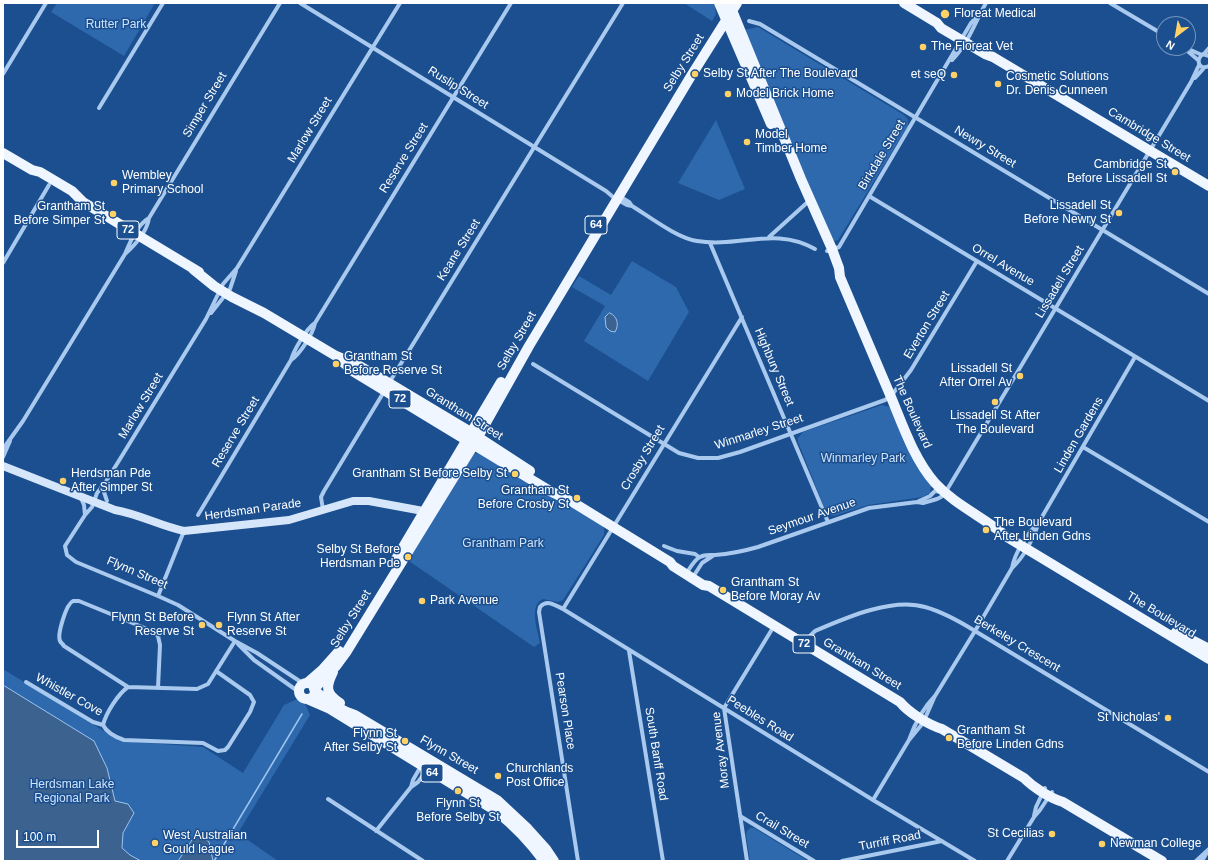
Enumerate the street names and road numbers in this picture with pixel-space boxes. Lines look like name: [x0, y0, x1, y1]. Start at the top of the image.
street label: Selby Street: [661, 31, 707, 95]
street label: Ruslip Street: [425, 64, 491, 112]
street label: Simper Street: [180, 70, 230, 140]
street label: Marlow Street: [285, 95, 335, 165]
street label: Cambridge Street: [1105, 105, 1193, 165]
street label: Birkdale Street: [856, 118, 908, 192]
street label: Reserve Street: [377, 120, 431, 196]
street label: Newry Street: [952, 123, 1018, 171]
street label: Keane Street: [434, 216, 484, 284]
road number: 64: [585, 216, 607, 234]
road number: 72: [117, 221, 139, 239]
street label: Orrel Avenue: [969, 241, 1037, 289]
street label: Lissadell Street: [1033, 243, 1087, 321]
street label: Everton Street: [901, 288, 953, 362]
street label: Selby Street: [494, 309, 540, 373]
street label: Highbury Street: [751, 326, 797, 408]
street label: Marlow Street: [116, 371, 166, 441]
street label: The Boulevard: [890, 373, 934, 451]
street label: Grantham Street: [423, 384, 505, 444]
road number: 72: [389, 390, 411, 408]
street label: Reserve Street: [209, 394, 263, 470]
street label: Linden Gardens: [1051, 394, 1107, 476]
street label: Winmarley Street: [713, 411, 805, 453]
street label: Crosby Street: [618, 423, 668, 493]
street label: Seymour Avenue: [766, 495, 858, 539]
street label: Herdsman Parade: [204, 496, 302, 524]
street label: Flynn Street: [104, 554, 170, 592]
street label: Selby Street: [328, 587, 374, 651]
street label: The Boulevard: [1124, 589, 1198, 641]
street label: Berkeley Crescent: [971, 613, 1063, 675]
road number: 72: [793, 635, 815, 653]
street label: Grantham Street: [820, 635, 904, 693]
street label: Whistler Cove: [33, 671, 105, 719]
street label: Pearson Place: [552, 671, 578, 751]
street label: Peebles Road: [724, 693, 796, 745]
street label: South Banff Road: [641, 706, 671, 802]
street label: Moray Avenue: [709, 711, 733, 789]
street label: Flynn Street: [417, 733, 481, 777]
road number: 64: [421, 764, 443, 782]
street label: Crail Street: [753, 808, 811, 852]
street label: Turriff Road: [858, 828, 922, 854]

